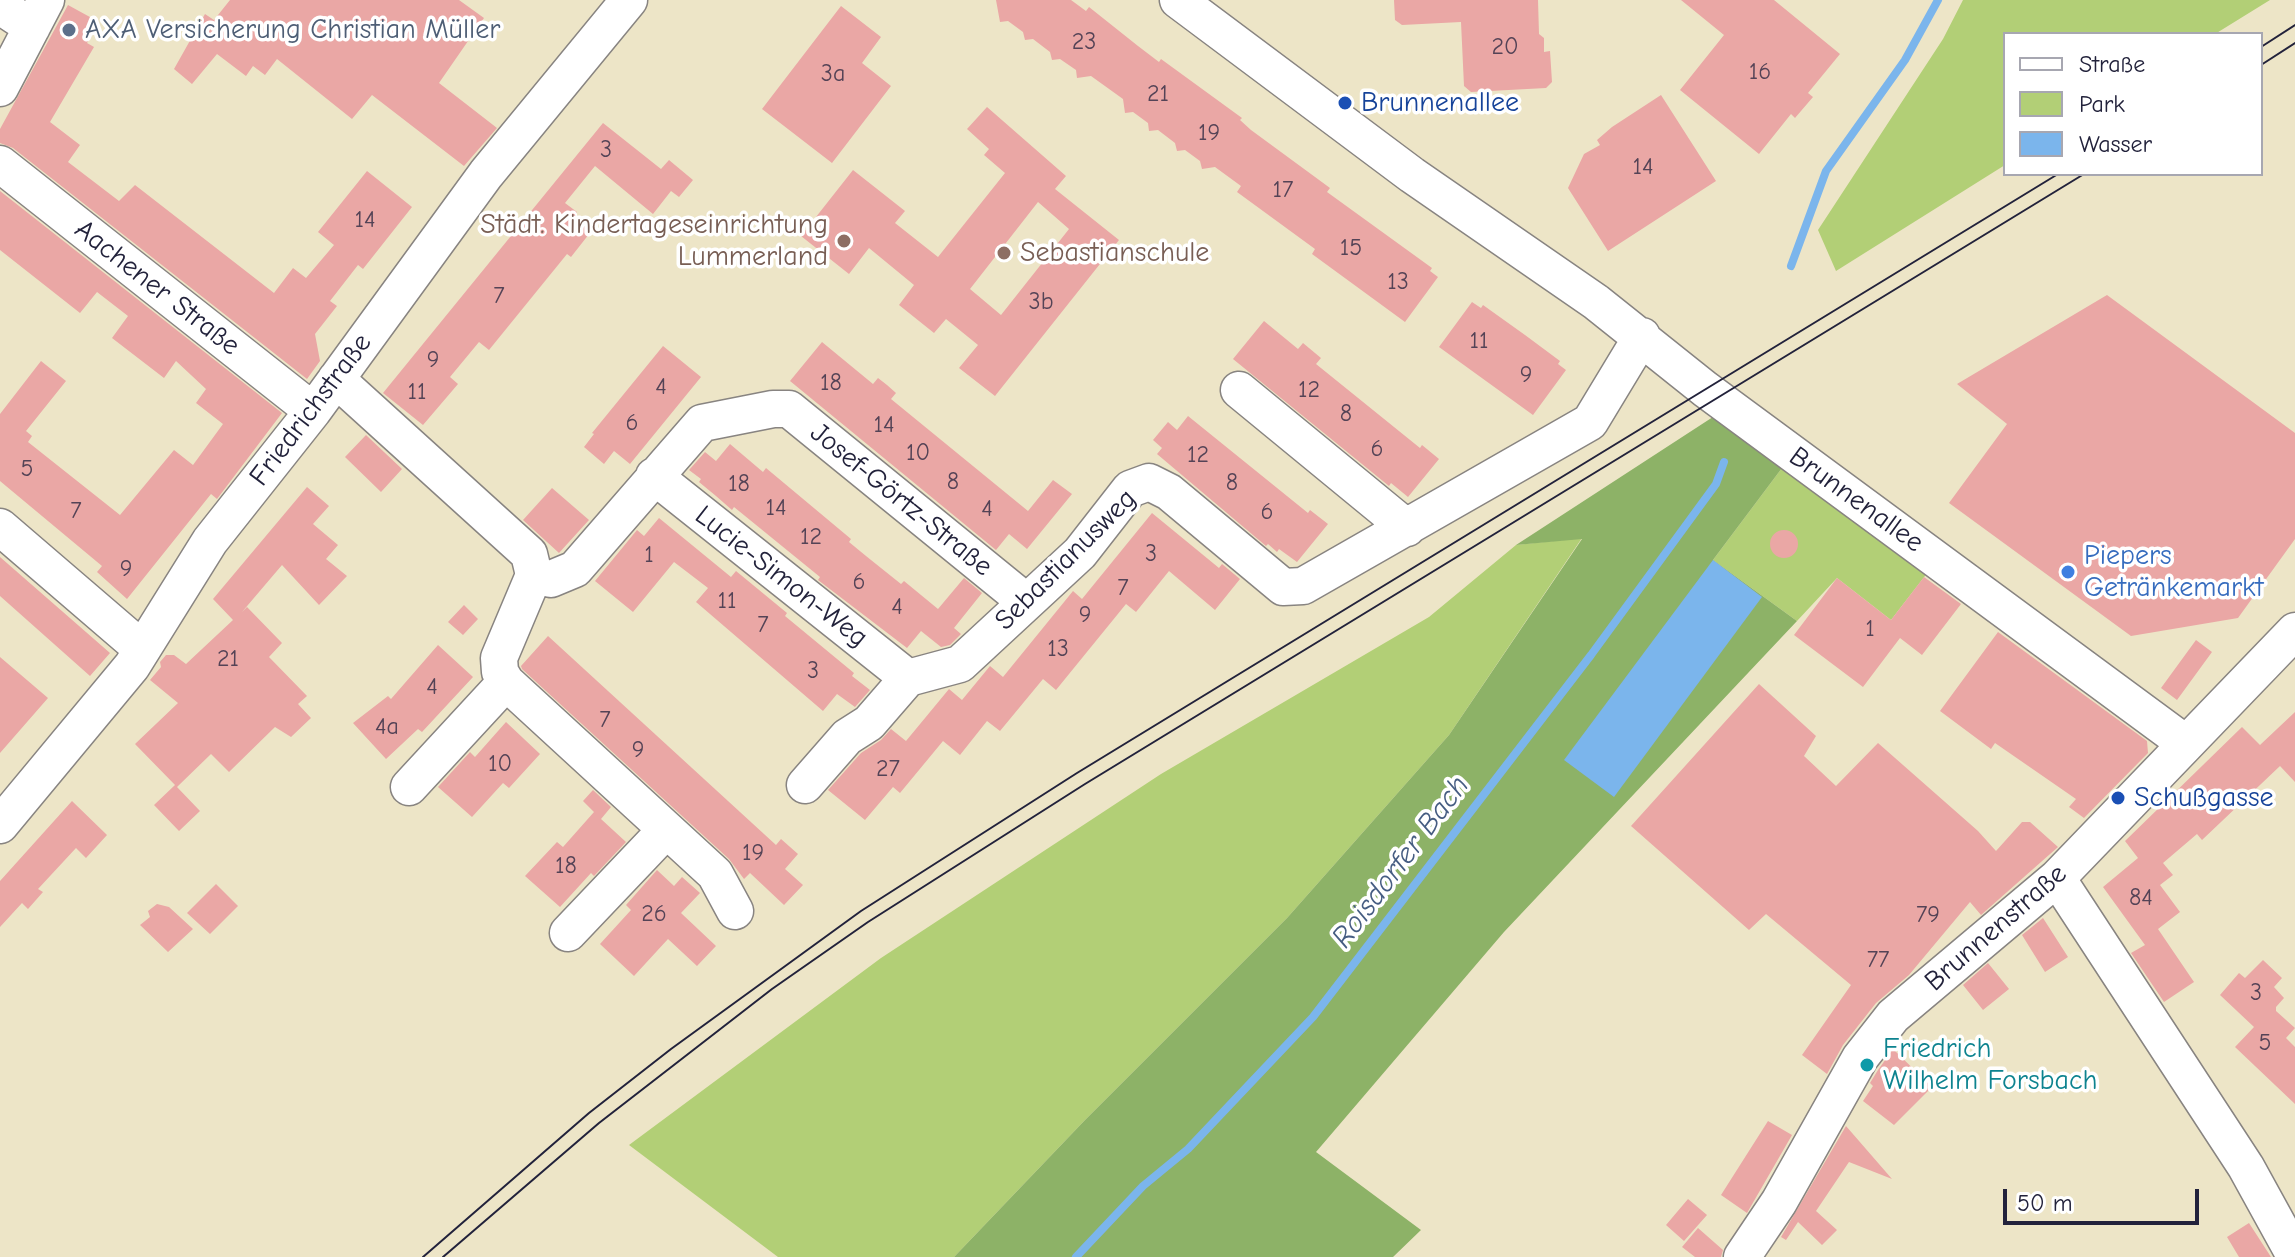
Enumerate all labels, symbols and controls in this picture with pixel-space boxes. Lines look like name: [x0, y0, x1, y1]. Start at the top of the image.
place label: AXA Versicherung Christian Müller: [85, 13, 500, 47]
marker: AXA Versicherung Christian Müller: [60, 21, 78, 39]
house number: 23: [1072, 28, 1096, 56]
legend: [2003, 32, 2263, 176]
house number: 20: [1491, 33, 1519, 61]
text: Straße: [2079, 50, 2145, 78]
house number: 16: [1749, 58, 1771, 86]
house number: 3a: [821, 60, 845, 88]
house number: 21: [1147, 80, 1169, 108]
place label: Brunnenallee: [1361, 86, 1519, 120]
text: Park: [2079, 90, 2125, 118]
marker: Brunnenallee: [1336, 94, 1354, 112]
house number: 19: [1198, 119, 1220, 147]
text: Wasser: [2079, 130, 2152, 158]
house number: 3: [600, 136, 612, 164]
house number: 14: [1632, 153, 1654, 181]
house number: 17: [1273, 176, 1293, 204]
house number: 14: [354, 206, 376, 234]
place label: Städt. Kindertageseinrichtung Lummerland: [480, 208, 828, 274]
street label: Aachener Straße: [68, 213, 246, 363]
marker: Städt. Kindertageseinrichtung Lummerland: [835, 232, 853, 250]
house number: 15: [1340, 234, 1362, 262]
place label: Sebastianschule: [1020, 236, 1209, 270]
marker: Sebastianschule: [995, 244, 1013, 262]
house number: 13: [1387, 268, 1409, 296]
house number: 7: [493, 282, 505, 310]
house number: 3b: [1029, 288, 1053, 316]
street label: Friedrichstraße: [243, 327, 379, 493]
house number: 11: [1469, 327, 1489, 355]
house number: 9: [427, 346, 439, 374]
house number: 9: [1520, 361, 1532, 389]
house number: 18: [820, 369, 842, 397]
house number: 4: [655, 373, 667, 401]
house number: 12: [1298, 376, 1320, 404]
house number: 11: [407, 378, 427, 406]
house number: 8: [1340, 400, 1352, 428]
house number: 6: [625, 409, 639, 437]
house number: 14: [873, 411, 895, 439]
street label: Josef-Görtz-Straße: [803, 416, 999, 584]
house number: 6: [1370, 435, 1384, 463]
house number: 10: [906, 439, 930, 467]
street label: Brunnenallee: [1782, 440, 1930, 560]
house number: 12: [1187, 441, 1209, 469]
house number: 5: [20, 455, 34, 483]
house number: 8: [947, 468, 959, 496]
house number: 8: [1226, 469, 1238, 497]
house number: 18: [728, 470, 750, 498]
street label: Sebastianusweg: [988, 482, 1144, 638]
house number: 14: [765, 494, 787, 522]
house number: 4: [981, 495, 993, 523]
house number: 7: [70, 497, 82, 525]
house number: 6: [1260, 498, 1274, 526]
street label: Lucie-Simon-Weg: [688, 499, 874, 655]
house number: 12: [800, 523, 822, 551]
place label: Piepers Getränkemarkt: [2084, 539, 2264, 605]
house number: 3: [1145, 540, 1157, 568]
house number: 1: [644, 541, 654, 569]
house number: 9: [120, 555, 132, 583]
marker: Piepers Getränkemarkt: [2059, 563, 2077, 581]
house number: 6: [852, 568, 866, 596]
house number: 7: [1117, 574, 1129, 602]
house number: 11: [717, 587, 737, 615]
house number: 4: [891, 593, 903, 621]
house number: 9: [1079, 601, 1091, 629]
house number: 7: [757, 611, 769, 639]
house number: 1: [1865, 615, 1875, 643]
house number: 13: [1047, 635, 1069, 663]
house number: 21: [217, 645, 239, 673]
house number: 3: [807, 657, 819, 685]
house number: 4: [426, 673, 438, 701]
house number: 7: [599, 706, 611, 734]
house number: 4a: [375, 713, 399, 741]
house number: 9: [632, 736, 644, 764]
house number: 10: [488, 750, 512, 778]
house number: 27: [876, 755, 900, 783]
water label: Roisdorfer Bach: [1325, 769, 1477, 955]
place label: Schußgasse: [2134, 781, 2274, 815]
marker: Schußgasse: [2109, 789, 2127, 807]
house number: 19: [742, 839, 764, 867]
house number: 18: [555, 852, 577, 880]
street label: Brunnenstraße: [1918, 857, 2074, 999]
house number: 84: [2129, 884, 2153, 912]
house number: 26: [641, 900, 667, 928]
house number: 79: [1916, 901, 1940, 929]
house number: 77: [1867, 946, 1889, 974]
house number: 3: [2250, 979, 2262, 1007]
house number: 5: [2258, 1029, 2272, 1057]
place label: Friedrich Wilhelm Forsbach: [1883, 1032, 2098, 1098]
marker: Friedrich Wilhelm Forsbach: [1858, 1056, 1876, 1074]
scale bar: [2007, 1173, 2203, 1223]
text: 50 m: [2017, 1189, 2073, 1217]

